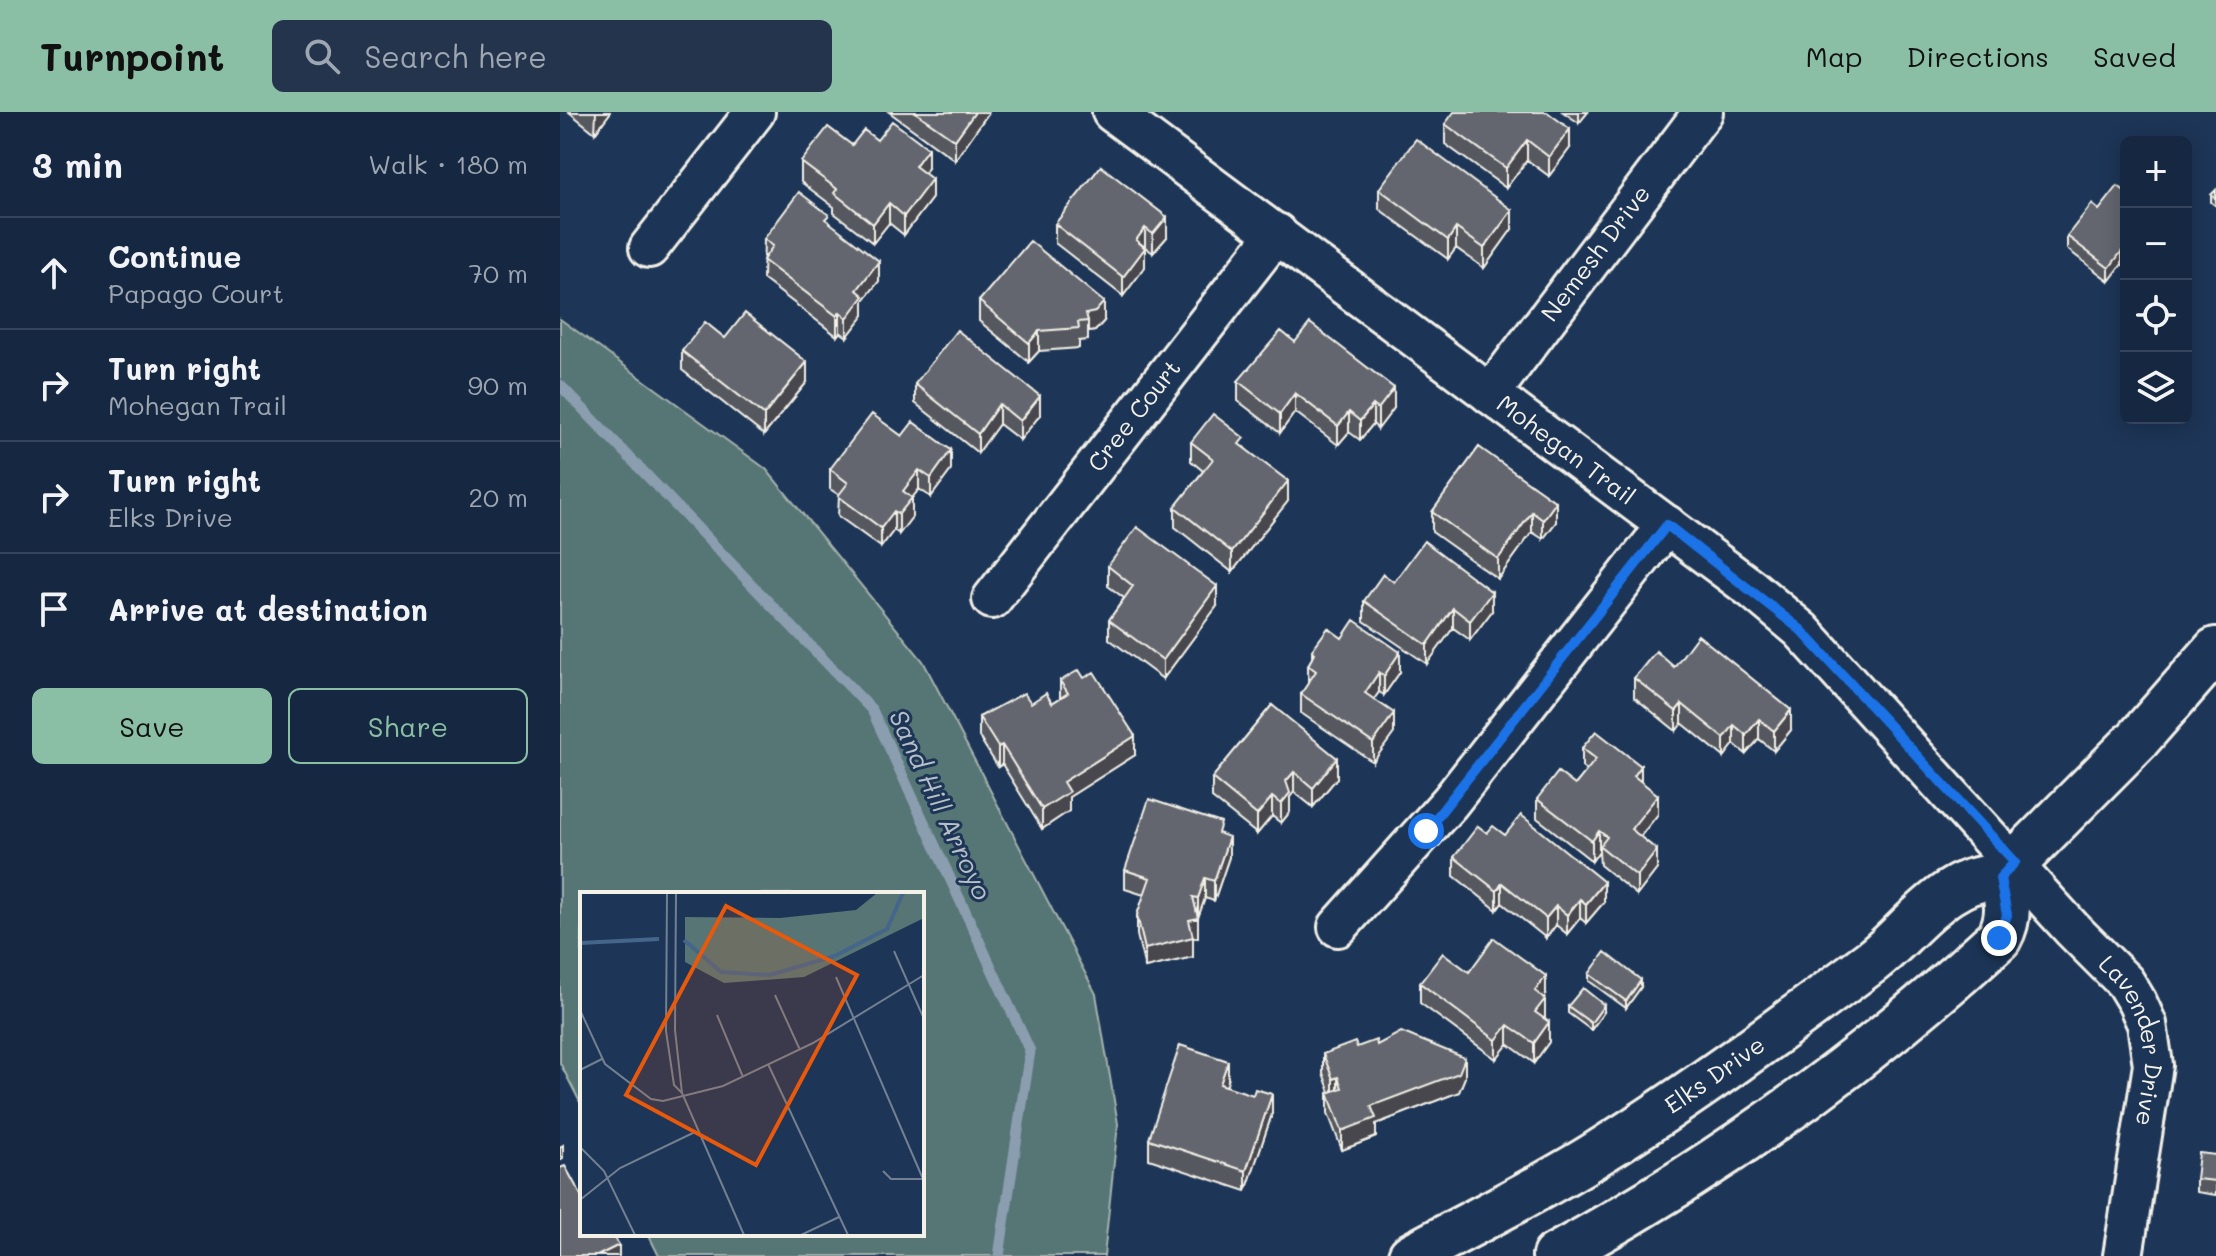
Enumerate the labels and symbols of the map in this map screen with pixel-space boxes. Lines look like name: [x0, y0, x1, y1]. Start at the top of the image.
street label: Nemesh Drive: [1533, 178, 1656, 327]
street label: Cree Court: [1080, 353, 1187, 477]
street label: Mohegan Trail: [1491, 387, 1642, 511]
water label: Sand Hill Arroyo: [882, 704, 1000, 905]
route start: [1408, 813, 1444, 849]
inset map: [580, 892, 924, 1236]
route end: [1981, 920, 2017, 956]
street label: Lavender Drive: [2093, 948, 2170, 1128]
street label: Elks Drive: [1658, 1028, 1770, 1120]

